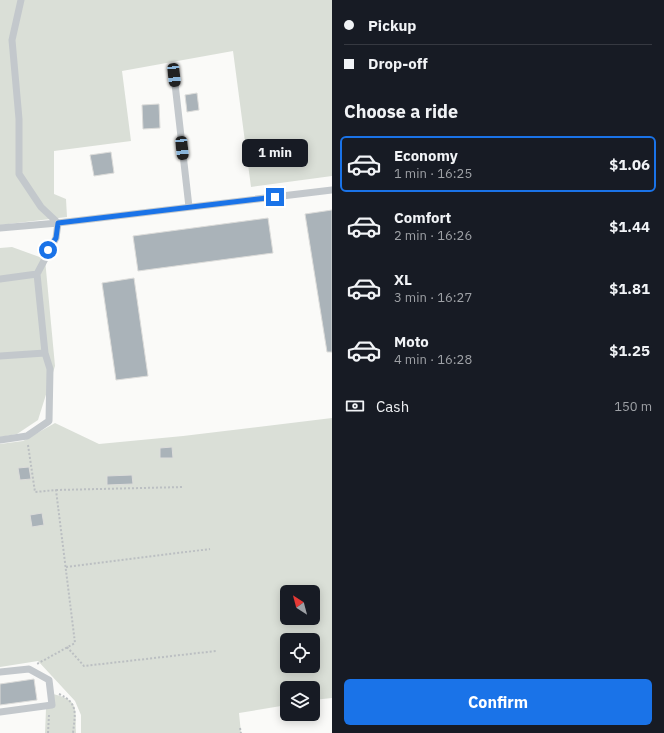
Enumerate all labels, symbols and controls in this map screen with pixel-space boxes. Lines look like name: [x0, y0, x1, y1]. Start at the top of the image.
text: Pickup: [368, 16, 416, 35]
text: Drop-off: [368, 54, 428, 73]
car: [167, 62, 181, 88]
text: Choose a ride: [344, 100, 458, 123]
car: [175, 135, 189, 161]
callout: 1 min: [242, 139, 308, 167]
text: 1 min: [258, 144, 292, 161]
icon: car: [346, 146, 382, 182]
text: Economy: [394, 146, 458, 165]
text: $1.06: [609, 155, 650, 174]
text: 1 min · 16:25: [394, 165, 472, 182]
route end: [266, 188, 284, 206]
icon: car: [346, 208, 382, 244]
text: Comfort: [394, 208, 451, 227]
text: $1.44: [609, 217, 650, 236]
text: 2 min · 16:26: [394, 227, 472, 244]
route start: [39, 241, 57, 259]
icon: car: [346, 270, 382, 306]
text: XL: [394, 270, 412, 289]
text: $1.81: [609, 279, 650, 298]
text: 3 min · 16:27: [394, 289, 472, 306]
icon: car: [346, 332, 382, 368]
text: Moto: [394, 332, 429, 351]
text: $1.25: [609, 341, 650, 360]
text: 4 min · 16:28: [394, 351, 472, 368]
icon: cash: [344, 395, 366, 417]
text: Cash: [376, 397, 409, 416]
text: 150 m: [614, 398, 652, 415]
north arrow: [280, 585, 320, 625]
map controls: [280, 585, 320, 721]
button: locate: [280, 633, 320, 673]
button: Confirm: [344, 679, 652, 725]
button: layers: [280, 681, 320, 721]

